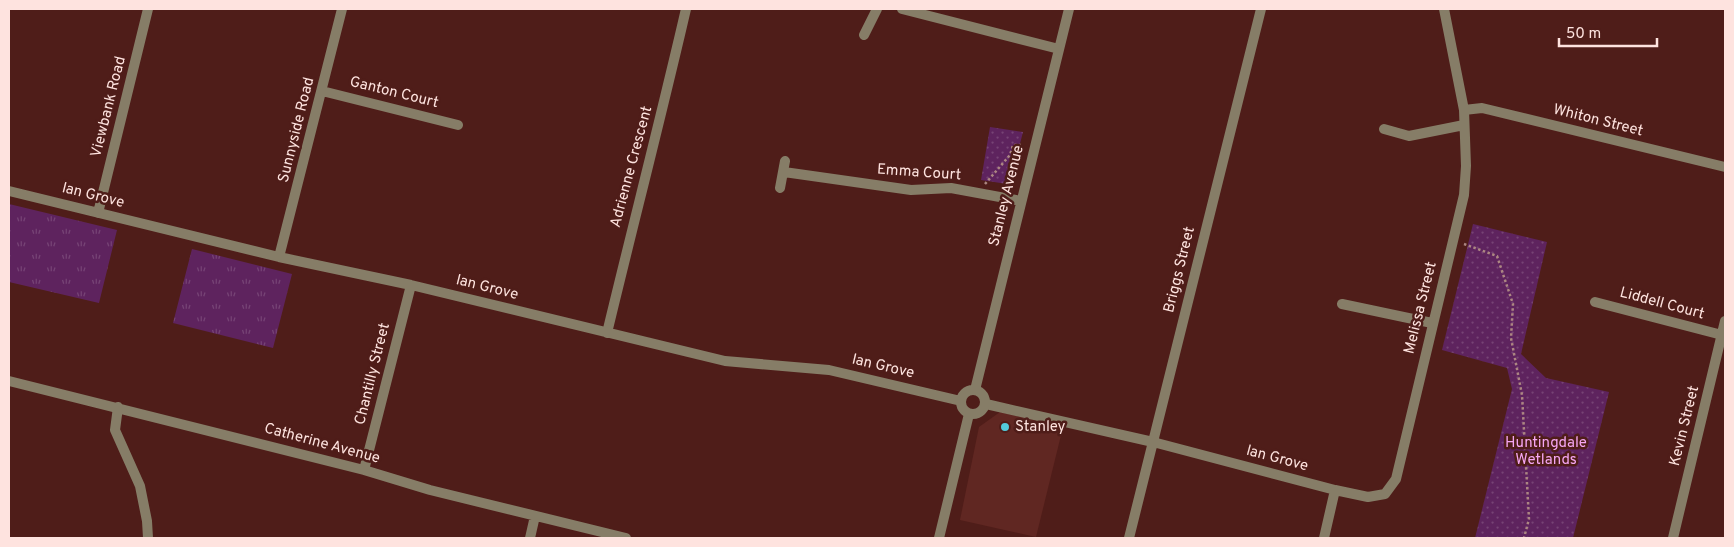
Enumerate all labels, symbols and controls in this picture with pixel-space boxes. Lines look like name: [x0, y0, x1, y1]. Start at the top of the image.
scale bar: [1559, 15, 1656, 47]
text: 50 m: [1566, 25, 1601, 44]
street label: Viewbank Road: [87, 54, 131, 160]
street label: Ganton Court: [348, 73, 440, 113]
street label: Sunnyside Road: [275, 75, 319, 185]
street label: Whiton Street: [1551, 101, 1645, 141]
street label: Adrienne Crescent: [607, 104, 657, 230]
street label: Stanley Avenue: [985, 143, 1029, 249]
street label: Emma Court: [876, 161, 962, 185]
street label: Ian Grove: [60, 179, 126, 213]
street label: Briggs Street: [1160, 225, 1200, 315]
street label: Melissa Street: [1400, 260, 1442, 356]
street label: Ian Grove: [454, 271, 520, 305]
street label: Liddell Court: [1618, 284, 1706, 324]
street label: Chantilly Street: [351, 321, 395, 427]
street label: Ian Grove: [850, 351, 916, 383]
street label: Kevin Street: [1666, 384, 1704, 468]
place label: Stanley: [1015, 418, 1066, 437]
street label: Catherine Avenue: [262, 419, 382, 469]
marker: Stanley: [999, 421, 1011, 433]
park label: Huntingdale Wetlands: [1505, 434, 1587, 470]
street label: Ian Grove: [1244, 442, 1310, 476]

